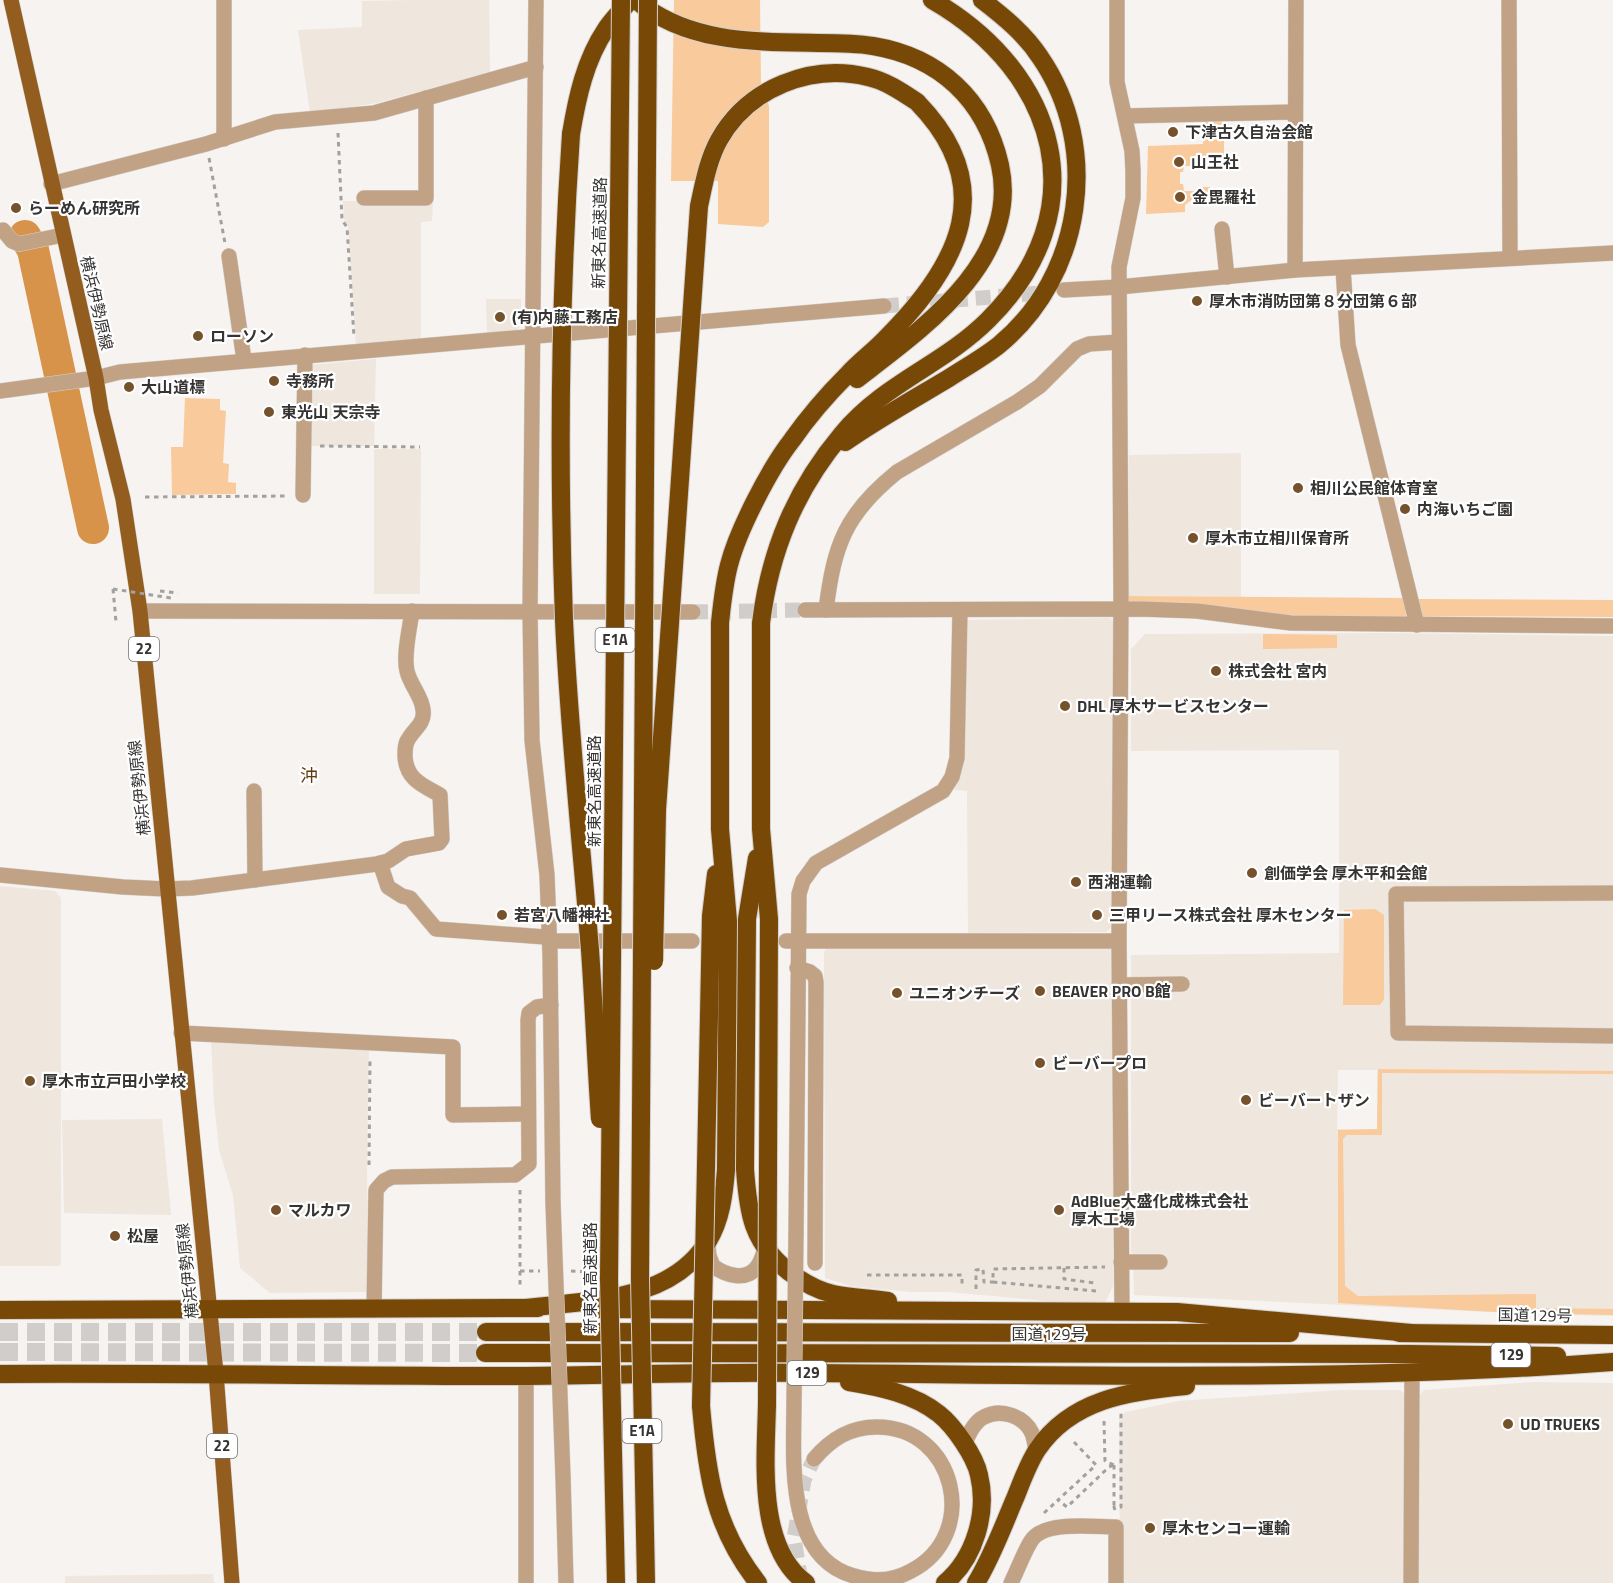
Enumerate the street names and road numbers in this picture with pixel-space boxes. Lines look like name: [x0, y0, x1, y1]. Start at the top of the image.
street label: 新東名高速道路: [586, 177, 612, 289]
street label: 横浜伊勢原線: [75, 254, 119, 352]
road number: E1A: [596, 628, 634, 652]
road number: 22: [129, 637, 159, 661]
street label: 新東名高速道路: [582, 735, 606, 847]
street label: 横浜伊勢原線: [122, 739, 156, 837]
street label: 横浜伊勢原線: [170, 1222, 204, 1320]
street label: 新東名高速道路: [578, 1222, 602, 1334]
street label: 国道129号: [1497, 1302, 1573, 1328]
street label: 国道129号: [1012, 1322, 1086, 1346]
road number: 129: [1492, 1343, 1530, 1367]
road number: 129: [788, 1361, 826, 1385]
road number: E1A: [622, 1419, 662, 1443]
road number: 22: [207, 1434, 237, 1458]

